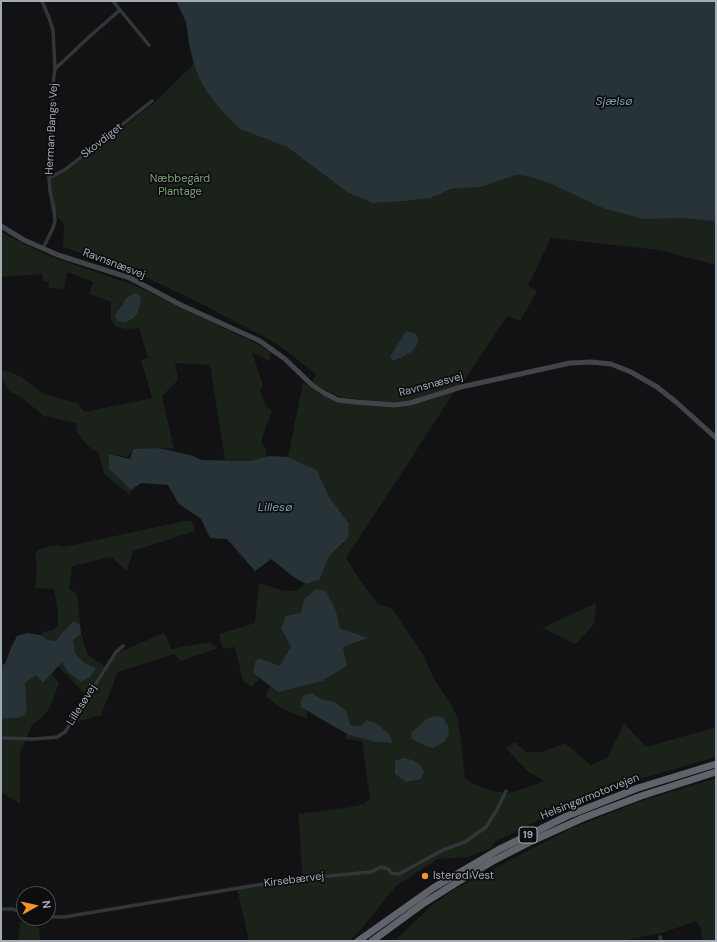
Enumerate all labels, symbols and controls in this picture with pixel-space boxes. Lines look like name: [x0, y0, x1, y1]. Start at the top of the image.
street label: Herman Bangs Vej: [43, 83, 61, 175]
water label: Sjælsø: [595, 95, 633, 109]
street label: Skovdiget: [79, 121, 125, 161]
park label: Næbbegård Plantage: [150, 172, 210, 198]
street label: Ravnsnæsvej: [81, 246, 147, 282]
street label: Ravnsnæsvej: [398, 370, 464, 400]
water label: Lillesø: [258, 501, 292, 515]
street label: Lillesøvej: [64, 682, 100, 728]
street label: Helsingørmotorvejen: [539, 771, 641, 823]
road number: 19: [519, 827, 537, 843]
place label: Isterød Vest: [433, 869, 494, 883]
street label: Kirsebærvej: [263, 870, 325, 890]
marker: Isterød Vest: [420, 871, 430, 881]
north arrow: [16, 886, 56, 926]
text: N: [39, 900, 54, 909]

